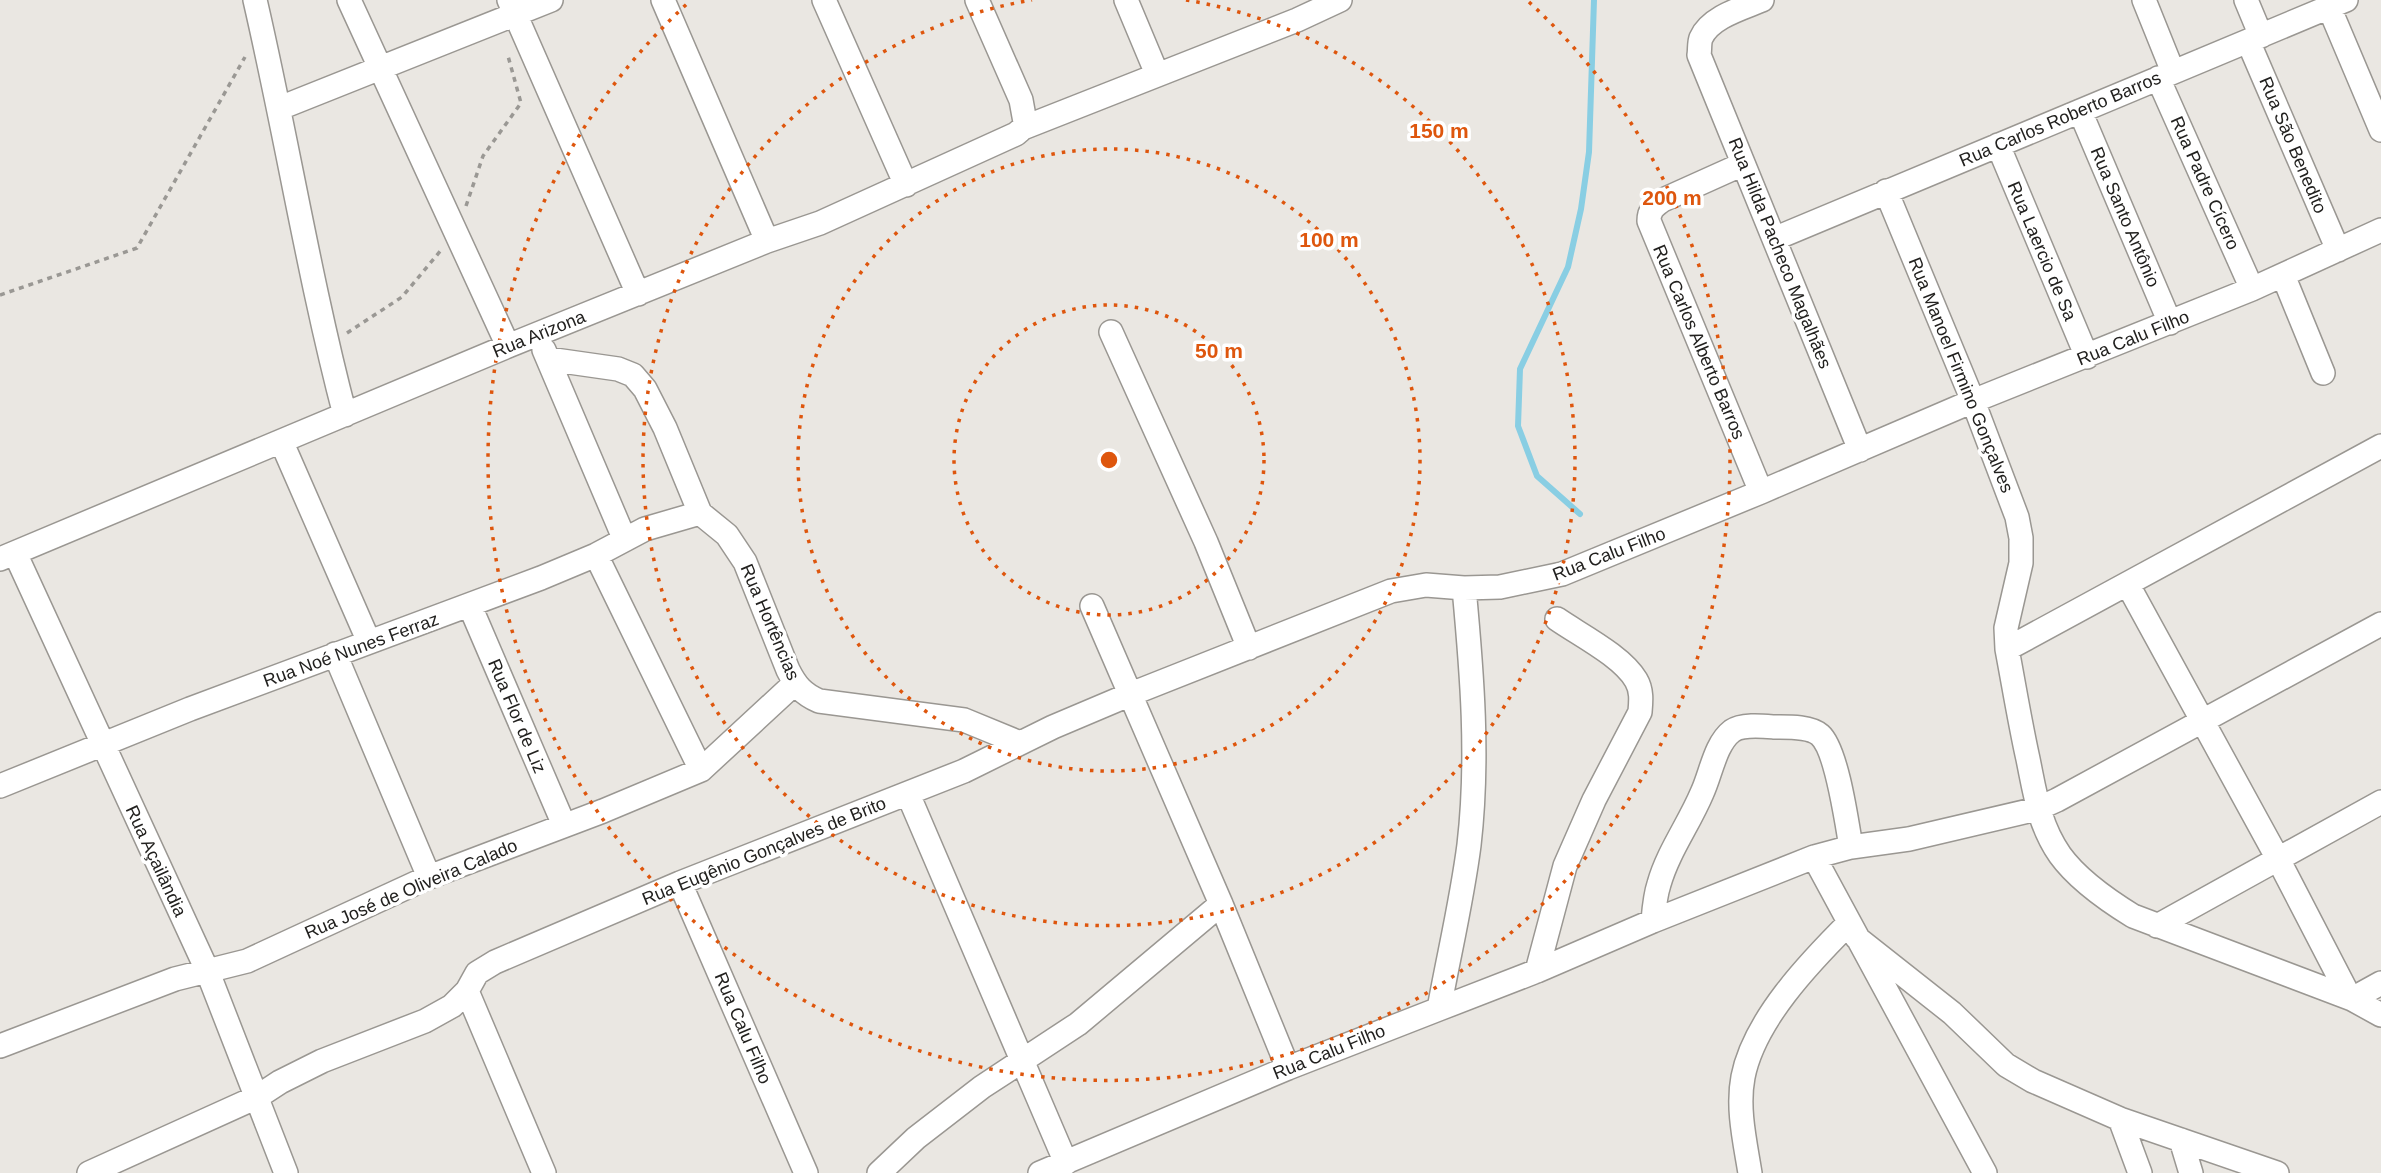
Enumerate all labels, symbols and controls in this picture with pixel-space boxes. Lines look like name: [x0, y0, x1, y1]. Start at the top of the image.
street label: Rua Carlos Roberto Barros: [1956, 67, 2164, 171]
street label: Rua São Benedito: [2255, 74, 2331, 216]
street label: Rua Padre Cícero: [2167, 113, 2243, 253]
text: 150 m: [1409, 119, 1469, 142]
street label: Rua Hilda Pacheco Magalhães: [1724, 135, 1836, 371]
street label: Rua Santo Antônio: [2086, 144, 2164, 290]
street label: Rua Laercio de Sa: [2004, 178, 2081, 324]
text: 200 m: [1642, 186, 1702, 209]
text: 100 m: [1299, 228, 1359, 251]
street label: Rua Carlos Alberto Barros: [1649, 242, 1749, 442]
street label: Rua Manoel Firmino Gonçalves: [1905, 254, 2017, 496]
street label: Rua Arizona: [490, 306, 589, 362]
street label: Rua Calu Filho: [2074, 306, 2192, 370]
text: 50 m: [1195, 339, 1243, 362]
centre of rings: [1097, 448, 1121, 472]
street label: Rua Calu Filho: [1550, 523, 1668, 585]
street label: Rua Hortências: [737, 561, 803, 683]
street label: Rua Noé Nunes Ferraz: [261, 609, 441, 691]
street label: Rua Flor de Liz: [484, 656, 550, 776]
street label: Rua Eugênio Gonçalves de Brito: [639, 793, 889, 909]
street label: Rua Açailândia: [122, 802, 191, 921]
street label: Rua José de Oliveira Calado: [302, 835, 520, 943]
street label: Rua Calu Filho: [711, 969, 775, 1087]
street label: Rua Calu Filho: [1270, 1020, 1388, 1084]

